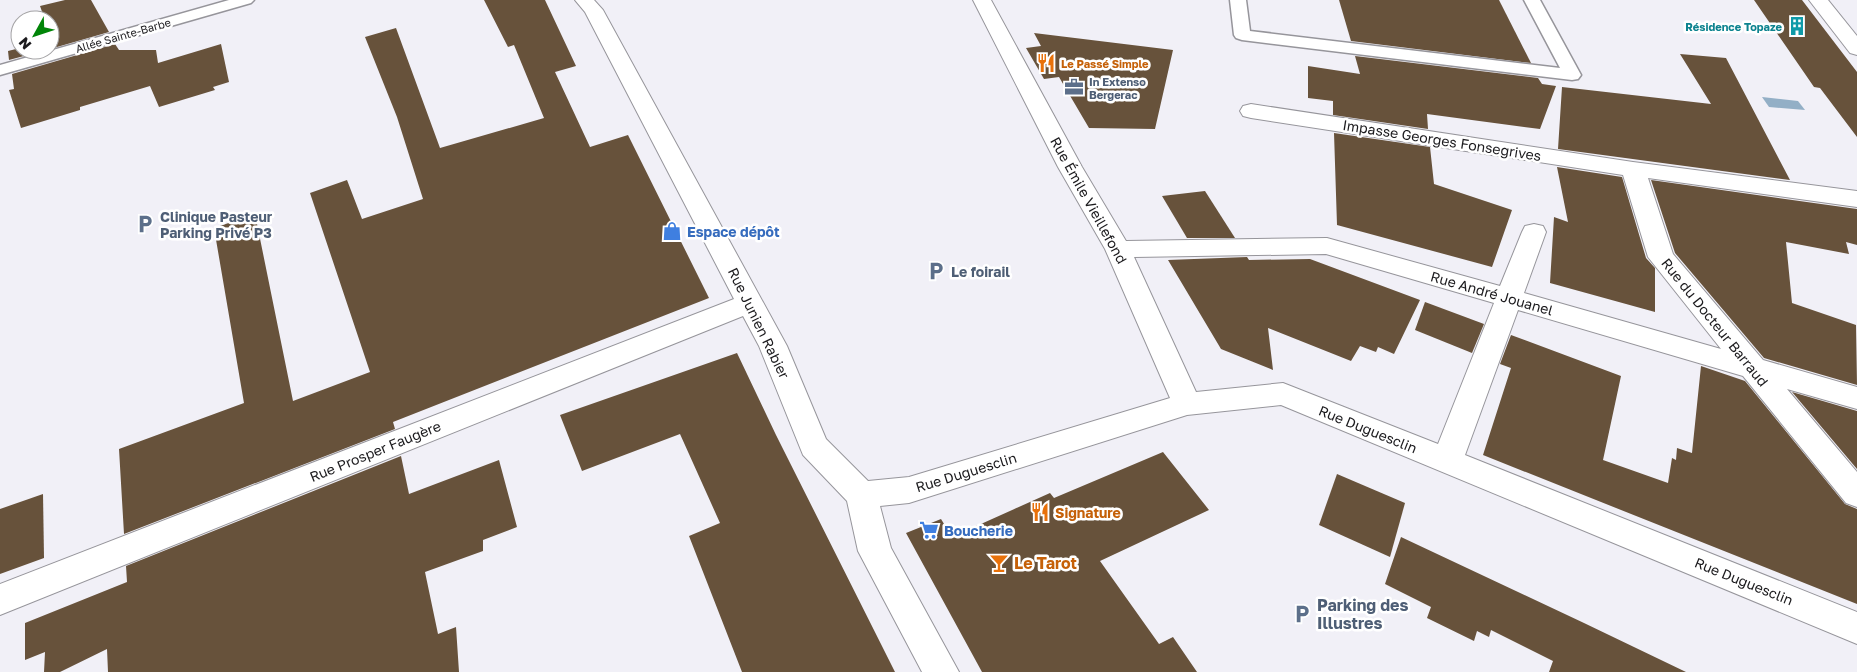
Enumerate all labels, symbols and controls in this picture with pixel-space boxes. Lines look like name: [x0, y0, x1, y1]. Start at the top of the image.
north arrow: [10, 10, 60, 60]
street label: Allée Sainte-Barbe: [74, 15, 172, 55]
building icon: Résidence Topaze: [1786, 15, 1808, 37]
place label: Résidence Topaze: [1685, 20, 1782, 33]
text: N: [15, 34, 35, 53]
restaurant icon: Le Passé Simple: [1035, 52, 1057, 74]
place label: Le Passé Simple: [1061, 57, 1149, 70]
place label: In Extenso Bergerac: [1089, 75, 1146, 101]
office icon: In Extenso Bergerac: [1063, 76, 1085, 98]
street label: Impasse Georges Fonsegrives: [1342, 116, 1542, 164]
street label: Rue Émile Vieillefond: [1047, 134, 1131, 266]
place label: Clinique Pasteur Parking Privé P3: [160, 208, 273, 241]
parking icon: Clinique Pasteur Parking Privé P3: [134, 213, 156, 235]
shop icon: Espace dépôt: [661, 220, 683, 242]
place label: Espace dépôt: [687, 223, 780, 240]
street label: Rue du Docteur Barraud: [1658, 254, 1772, 390]
parking icon: Le foirail: [925, 260, 947, 282]
place label: Le foirail: [951, 263, 1010, 280]
street label: Rue Junien Rabier: [725, 265, 793, 382]
street label: Rue André Jouanel: [1429, 267, 1555, 319]
street label: Rue Duguesclin: [1316, 402, 1420, 456]
street label: Rue Prosper Faugère: [307, 417, 443, 485]
street label: Rue Duguesclin: [913, 449, 1019, 495]
restaurant icon: Signature: [1029, 501, 1051, 523]
place label: Signature: [1055, 504, 1121, 521]
supermarket icon: Boucherie: [918, 519, 940, 541]
place label: Boucherie: [944, 522, 1013, 539]
bar icon: Le Tarot: [988, 552, 1010, 574]
place label: Le Tarot: [1014, 553, 1077, 573]
street label: Rue Duguesclin: [1692, 554, 1796, 608]
place label: Parking des Illustres: [1317, 595, 1408, 633]
parking icon: Parking des Illustres: [1291, 603, 1313, 625]

